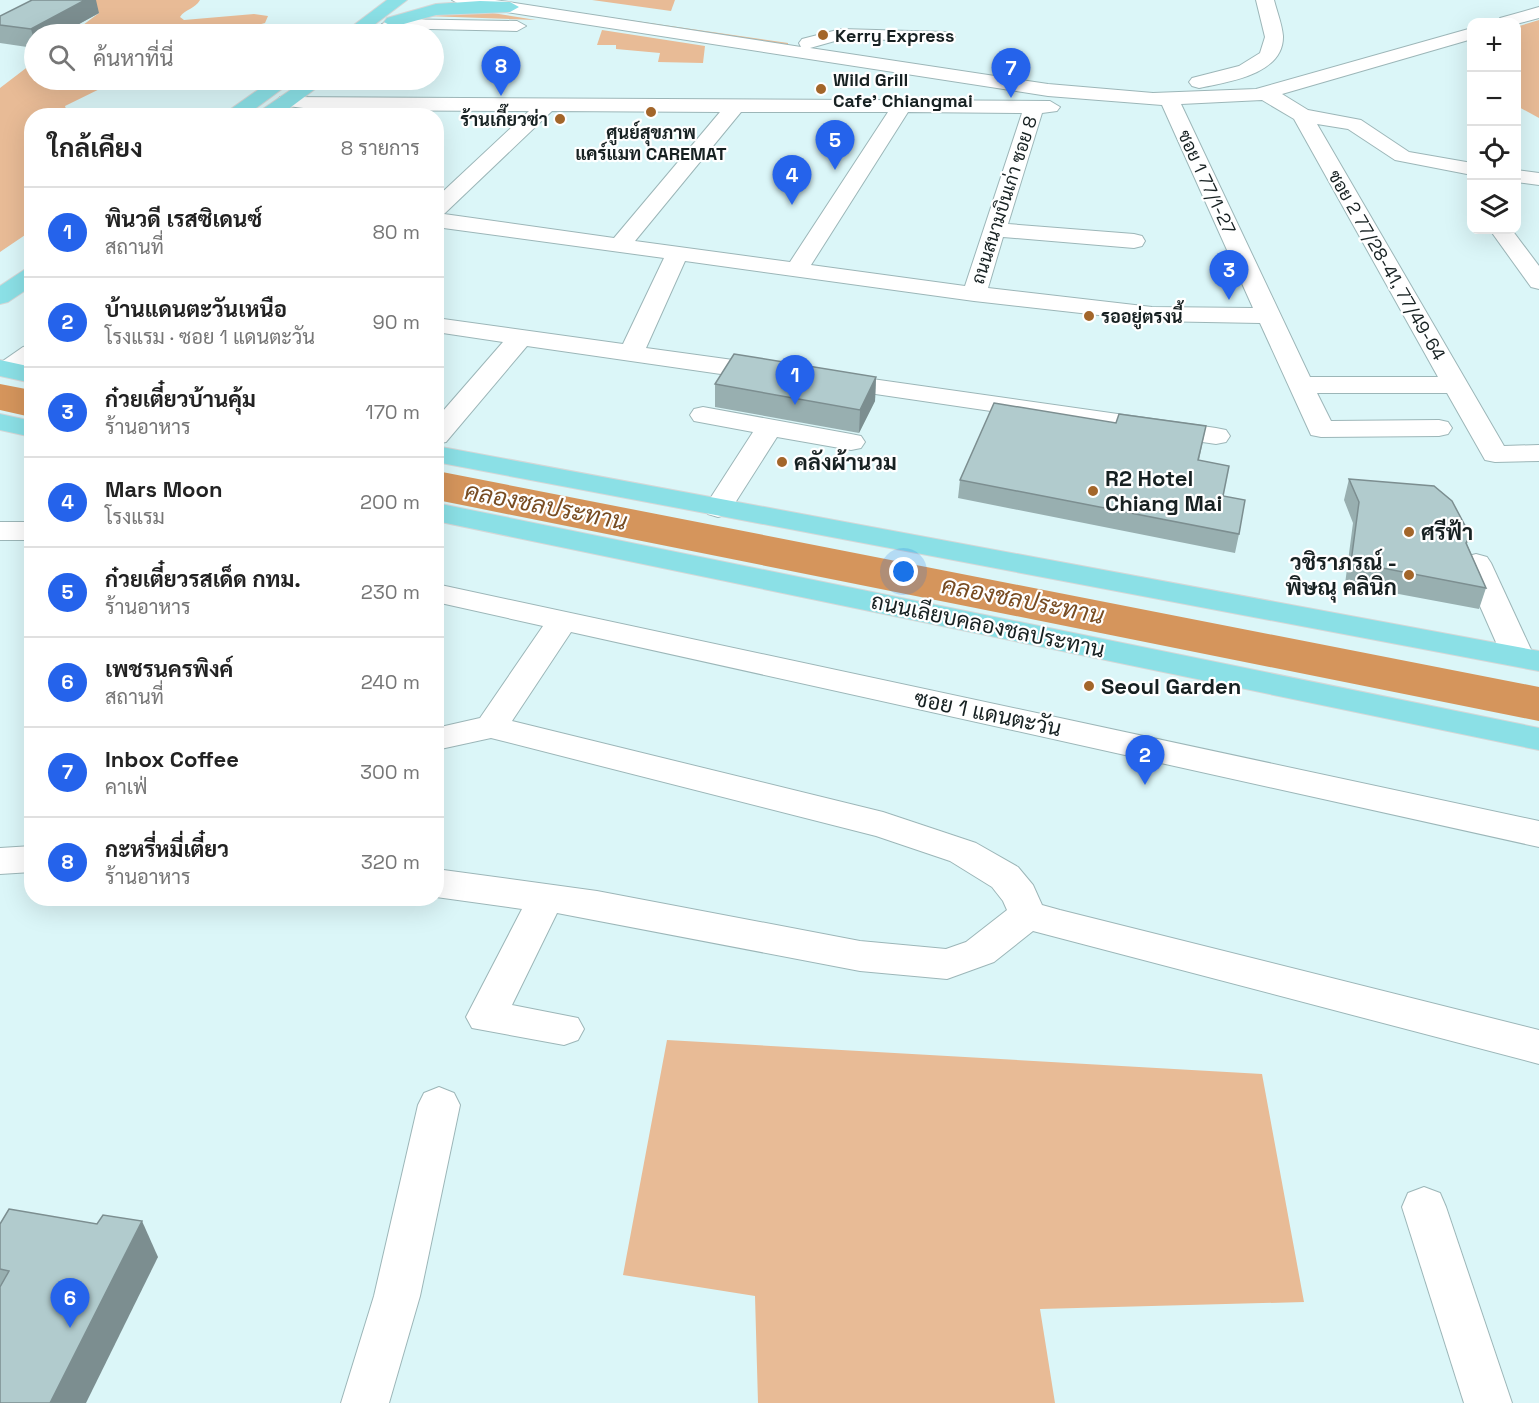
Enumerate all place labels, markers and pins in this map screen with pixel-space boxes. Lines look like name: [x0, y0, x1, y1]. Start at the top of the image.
place label: Kerry Express: [835, 24, 954, 47]
marker: Kerry Express: [816, 28, 830, 42]
pin: 8: [482, 46, 520, 96]
pin: 7: [992, 48, 1030, 98]
place label: Wild Grill Cafe' Chiangmai: [833, 68, 973, 112]
marker: Wild Grill Cafe' Chiangmai: [814, 82, 828, 96]
place label: ร้านเกี๊ยวซ่า: [460, 103, 548, 131]
marker: ศูนย์สุขภาพ แคร์แมท CAREMAT: [644, 105, 658, 119]
marker: ร้านเกี๊ยวซ่า: [553, 112, 567, 126]
place label: ศูนย์สุขภาพ แคร์แมท CAREMAT: [575, 120, 727, 165]
pin: 5: [816, 120, 854, 170]
pin: 4: [772, 156, 812, 205]
pin: 3: [1210, 250, 1248, 300]
place label: รออยู่ตรงนี้: [1101, 300, 1184, 330]
marker: รออยู่ตรงนี้: [1082, 309, 1096, 323]
pin: 1: [776, 356, 814, 405]
place label: คลังผ้านวม: [794, 448, 897, 476]
marker: คลังผ้านวม: [775, 455, 789, 469]
place label: R2 Hotel Chiang Mai: [1105, 464, 1222, 517]
marker: R2 Hotel Chiang Mai: [1086, 484, 1100, 498]
place label: ศรีฟ้า: [1421, 518, 1473, 546]
marker: ศรีฟ้า: [1402, 525, 1416, 539]
place label: วชิราภรณ์ - พิษณุ คลินิก: [1286, 548, 1397, 603]
marker: วชิราภรณ์ - พิษณุ คลินิก: [1402, 568, 1416, 582]
place label: Seoul Garden: [1101, 672, 1241, 700]
marker: Seoul Garden: [1082, 679, 1096, 693]
pin: 2: [1126, 736, 1164, 785]
pin: 6: [50, 1278, 90, 1328]

